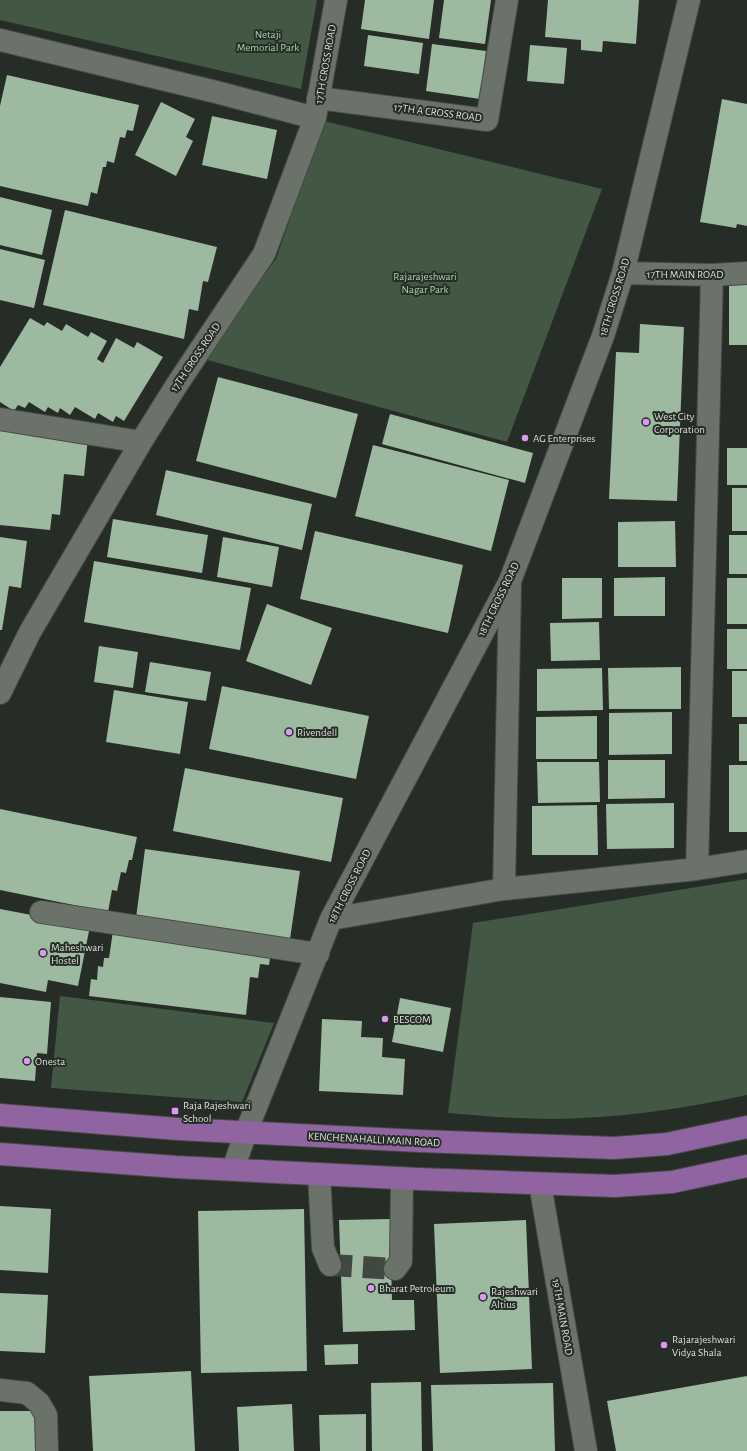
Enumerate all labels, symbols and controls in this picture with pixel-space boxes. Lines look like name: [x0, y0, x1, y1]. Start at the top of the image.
street label: 17TH CROSS ROAD: [313, 24, 338, 105]
park label: Netaji Memorial Park: [237, 29, 299, 53]
street label: 17TH A CROSS ROAD: [393, 102, 483, 123]
street label: 18TH CROSS ROAD: [597, 257, 632, 337]
street label: 17TH MAIN ROAD: [647, 269, 723, 280]
park label: Rajarajeshwari Nagar Park: [393, 271, 457, 295]
street label: 17TH CROSS ROAD: [168, 321, 222, 394]
place label: West City Corporation: [654, 411, 705, 435]
marker: West City Corporation: [641, 417, 651, 427]
marker: AG Enterprises: [520, 433, 530, 443]
place label: AG Enterprises: [533, 433, 595, 444]
street label: 18TH CROSS ROAD: [476, 560, 521, 638]
marker: Rivendell: [284, 727, 294, 737]
place label: Rivendell: [297, 727, 337, 738]
street label: 18TH CROSS ROAD: [326, 848, 373, 925]
place label: Maheshwari Hostel: [51, 942, 103, 966]
marker: Maheshwari Hostel: [38, 948, 48, 958]
marker: BESCOM: [380, 1014, 390, 1024]
place label: BESCOM: [393, 1014, 431, 1025]
marker: Onesta: [22, 1056, 32, 1066]
place label: Onesta: [35, 1056, 65, 1067]
place label: Raja Rajeshwari School: [183, 1100, 251, 1124]
marker: Raja Rajeshwari School: [170, 1106, 180, 1116]
street label: KENCHENAHALLI MAIN ROAD: [308, 1131, 440, 1148]
street label: 19TH MAIN ROAD: [550, 1278, 575, 1356]
marker: Bharat Petroleum: [366, 1283, 376, 1293]
place label: Bharat Petroleum: [379, 1283, 455, 1294]
place label: Rajeshwari Altius: [491, 1286, 538, 1310]
marker: Rajeshwari Altius: [478, 1292, 488, 1302]
place label: Rajarajeshwari Vidya Shala: [672, 1334, 735, 1358]
marker: Rajarajeshwari Vidya Shala: [659, 1340, 669, 1350]

